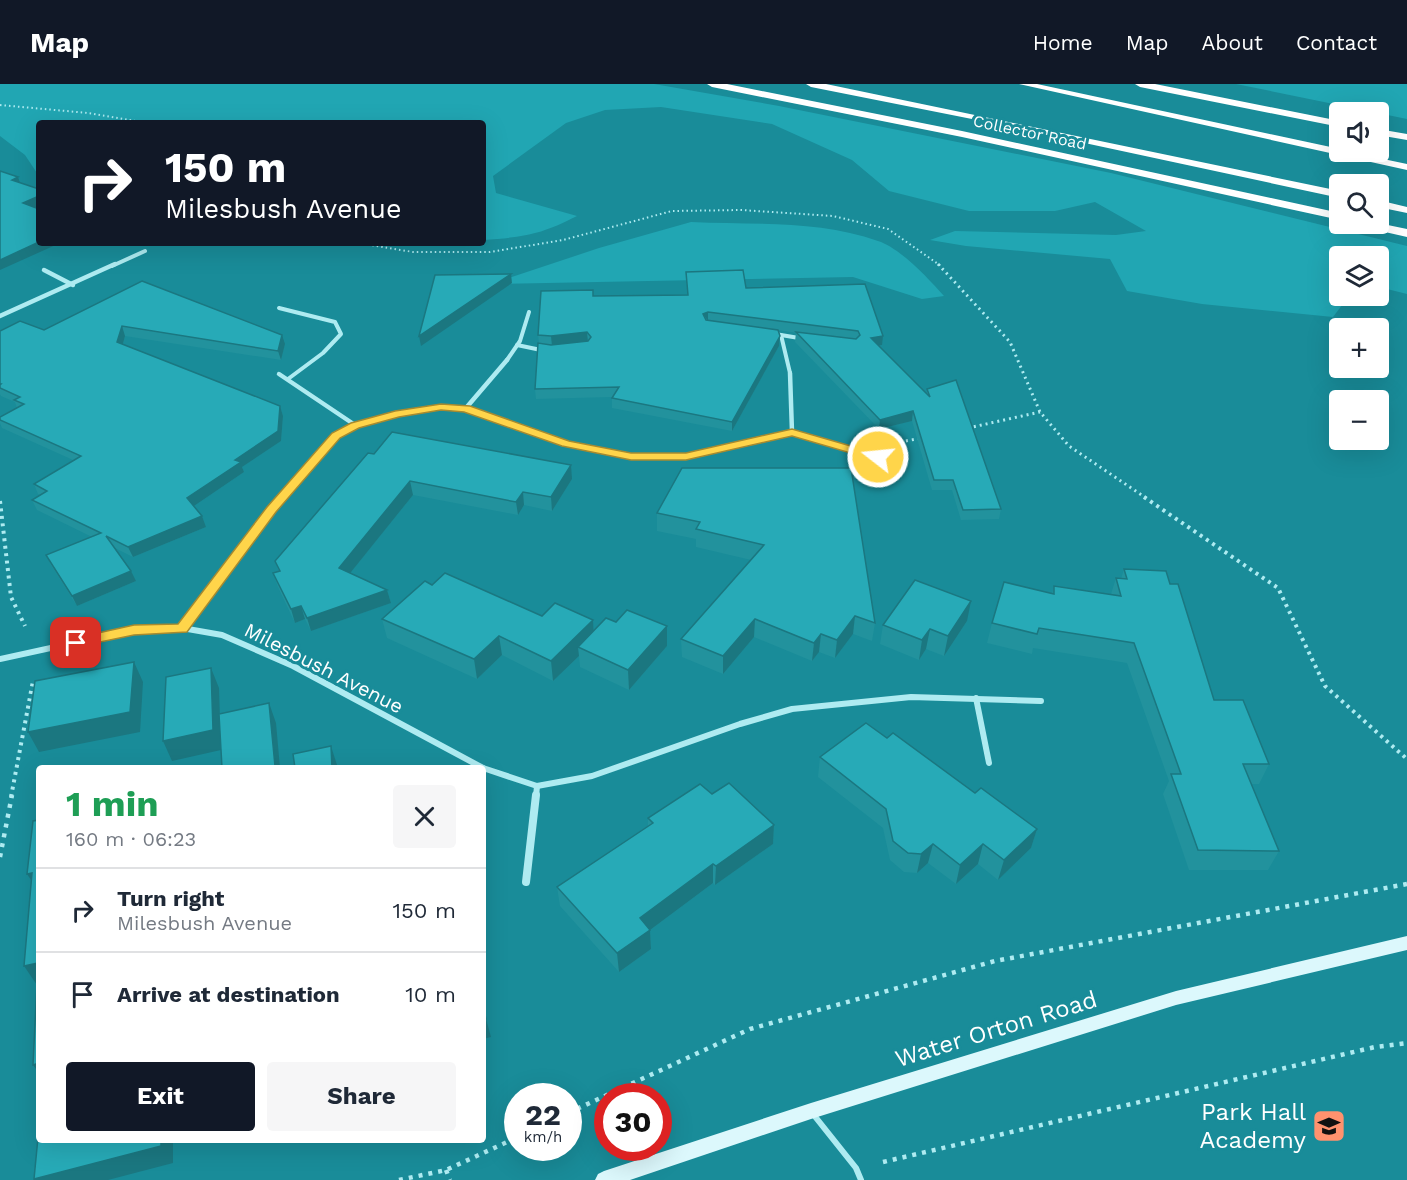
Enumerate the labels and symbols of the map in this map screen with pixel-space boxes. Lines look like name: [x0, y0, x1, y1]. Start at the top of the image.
street label: Collector Road: [971, 111, 1088, 154]
position arrow: [846, 425, 910, 489]
pin: [50, 617, 101, 668]
street label: Milesbush Avenue: [241, 618, 407, 718]
street label: Water Orton Road: [892, 985, 1100, 1073]
speed limit sign: 30: [594, 1083, 672, 1161]
place label: Park Hall Academy: [1200, 1098, 1307, 1154]
school or university icon: Park Hall Academy: [1311, 1108, 1347, 1144]

